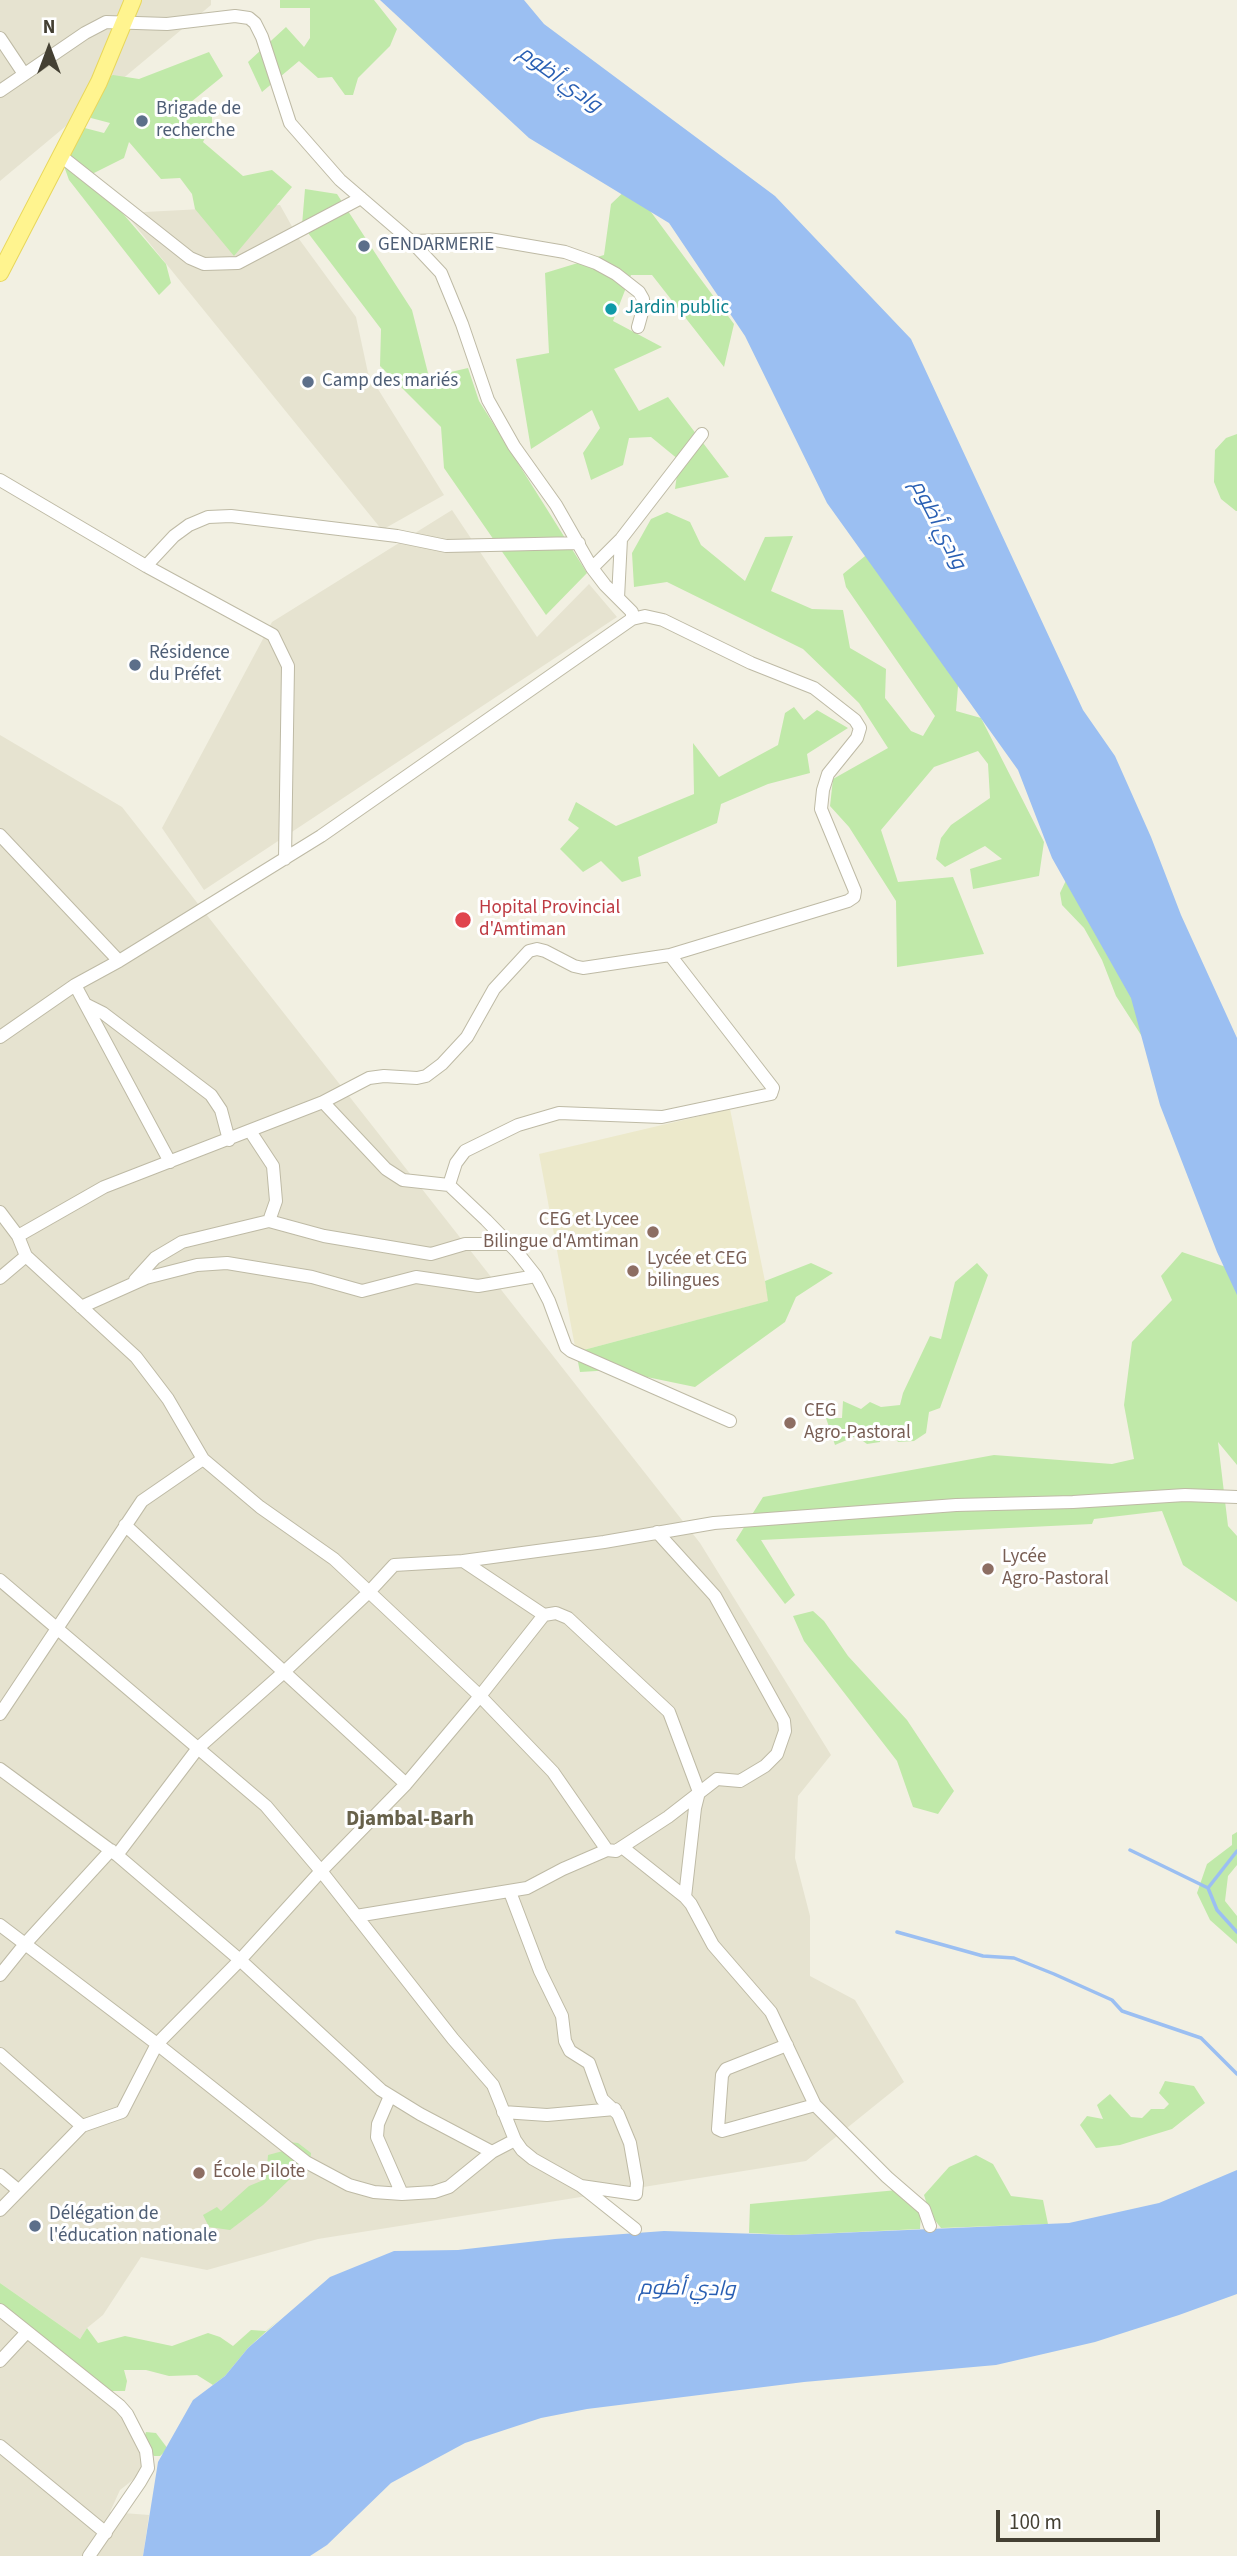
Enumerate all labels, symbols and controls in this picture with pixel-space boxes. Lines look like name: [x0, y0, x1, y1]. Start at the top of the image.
north arrow: [14, 14, 84, 84]
text: N: [43, 14, 55, 41]
water label: وادي أظوم: [512, 41, 606, 119]
place label: Brigade de recherche: [156, 99, 241, 143]
marker: Brigade de recherche: [134, 113, 150, 129]
place label: GENDARMERIE: [378, 235, 494, 257]
marker: GENDARMERIE: [356, 238, 372, 254]
place label: Jardin public: [625, 298, 729, 320]
marker: Jardin public: [603, 301, 619, 317]
place label: Camp des mariés: [322, 371, 458, 393]
marker: Camp des mariés: [300, 374, 316, 390]
water label: وادي أظوم: [904, 476, 970, 574]
place label: Résidence du Préfet: [149, 643, 230, 687]
marker: Résidence du Préfet: [127, 657, 143, 673]
place label: Hopital Provincial d'Amtiman: [479, 898, 620, 942]
marker: Hopital Provincial d'Amtiman: [453, 910, 473, 930]
place label: CEG et Lycee Bilingue d'Amtiman: [483, 1210, 639, 1254]
marker: CEG et Lycee Bilingue d'Amtiman: [645, 1224, 661, 1240]
place label: Lycée et CEG bilingues: [647, 1249, 747, 1293]
marker: Lycée et CEG bilingues: [625, 1263, 641, 1279]
place label: CEG Agro-Pastoral: [804, 1401, 911, 1445]
marker: CEG Agro-Pastoral: [782, 1415, 798, 1431]
place label: Lycée Agro-Pastoral: [1002, 1547, 1109, 1591]
marker: Lycée Agro-Pastoral: [980, 1561, 996, 1577]
district label: Djambal-Barh: [346, 1807, 474, 1833]
place label: École Pilote: [213, 2162, 305, 2184]
marker: École Pilote: [191, 2165, 207, 2181]
place label: Délégation de l'éducation nationale: [49, 2204, 217, 2248]
marker: Délégation de l'éducation nationale: [27, 2218, 43, 2234]
water label: وادي أظوم: [638, 2277, 736, 2303]
scale bar: [999, 2496, 1164, 2540]
text: 100 m: [1009, 2507, 1062, 2537]

